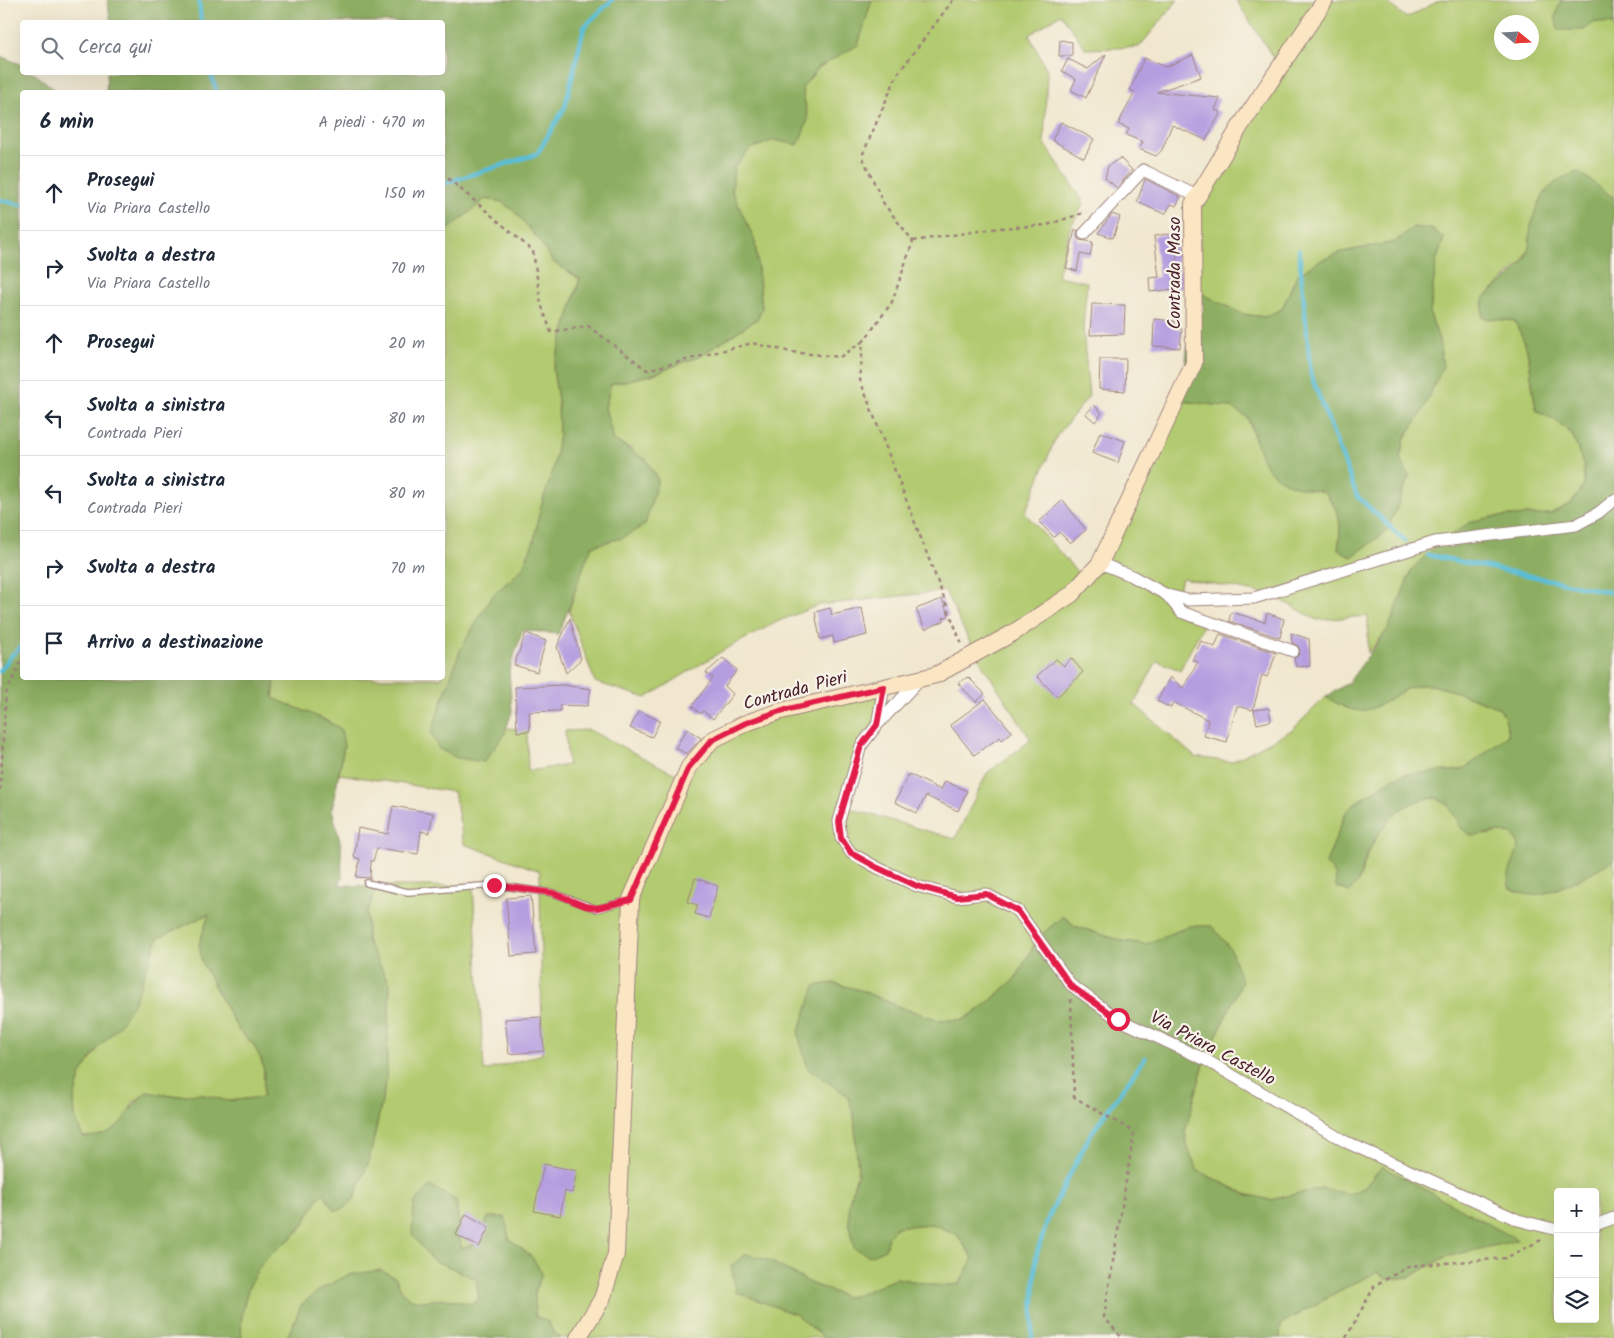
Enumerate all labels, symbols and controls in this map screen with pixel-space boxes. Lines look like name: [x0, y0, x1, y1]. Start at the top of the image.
north arrow: [1494, 15, 1539, 60]
search box: [20, 20, 445, 75]
text: Cerca qui: [78, 33, 152, 63]
icon: search: [38, 34, 66, 62]
text: 6 min: [40, 106, 94, 139]
text: A piedi · 470 m: [318, 110, 425, 135]
text: Prosegui: [87, 166, 154, 196]
icon: ahead: [40, 179, 68, 207]
text: 150 m: [384, 181, 425, 206]
text: Via Priara Castello: [87, 196, 210, 221]
street label: Contrada Maso: [1161, 216, 1190, 330]
text: Svolta a destra: [87, 241, 215, 271]
icon: right: [40, 254, 68, 282]
text: 70 m: [390, 256, 425, 281]
text: Via Priara Castello: [87, 271, 210, 296]
text: Prosegui: [87, 328, 154, 358]
icon: ahead: [40, 329, 68, 357]
text: 20 m: [389, 331, 425, 356]
text: Svolta a sinistra: [87, 391, 225, 421]
icon: left: [40, 404, 68, 432]
text: 80 m: [388, 406, 425, 431]
text: Contrada Pieri: [87, 421, 182, 446]
text: Svolta a sinistra: [87, 466, 225, 496]
icon: left: [40, 479, 68, 507]
text: 80 m: [388, 481, 425, 506]
text: Contrada Pieri: [87, 496, 182, 521]
text: Svolta a destra: [87, 553, 215, 583]
icon: right: [40, 554, 68, 582]
text: 70 m: [390, 556, 425, 581]
text: Arrivo a destinazione: [87, 628, 263, 658]
icon: arrive: [40, 629, 68, 657]
street label: Contrada Pieri: [740, 663, 851, 719]
route end: [483, 874, 506, 897]
street label: Via Priara Castello: [1144, 1004, 1280, 1095]
route start: [1107, 1008, 1130, 1031]
map controls: [1554, 1188, 1599, 1323]
button: +: [1554, 1188, 1599, 1233]
button: −: [1554, 1233, 1599, 1278]
button: layers: [1554, 1278, 1599, 1323]

